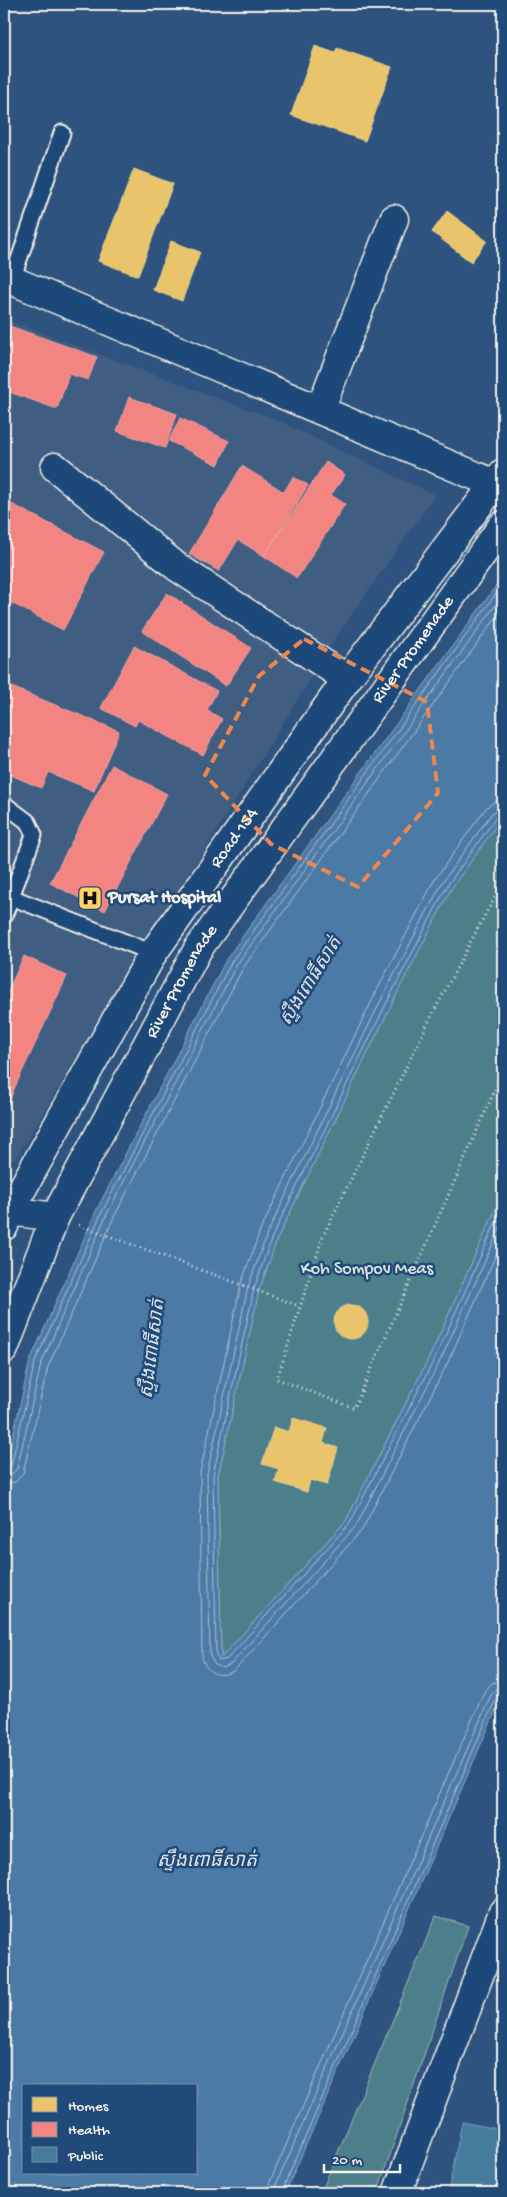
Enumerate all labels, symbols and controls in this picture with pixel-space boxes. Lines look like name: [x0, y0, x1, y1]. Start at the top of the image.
street label: River Promenade: [368, 591, 459, 707]
street label: Road 154: [206, 803, 263, 872]
hospital icon: Pursat Hospital: [77, 885, 103, 911]
place label: Pursat Hospital: [107, 888, 221, 909]
street label: River Promenade: [142, 920, 223, 1042]
water label: ស្ទឹងពោធិ៍សាត់: [274, 931, 349, 1030]
park label: Koh Sompov Meas: [301, 1259, 435, 1280]
water label: ស្ទឹងពោធិ៍សាត់: [134, 1297, 172, 1400]
water label: ស្ទឹងពោធិ៍សាត់: [157, 1848, 258, 1874]
legend: [22, 2084, 198, 2174]
text: Homes: [68, 2098, 109, 2116]
text: Health: [68, 2122, 110, 2140]
scale bar: [324, 2142, 401, 2174]
text: Public: [67, 2148, 104, 2166]
text: 20 m: [332, 2152, 362, 2170]

